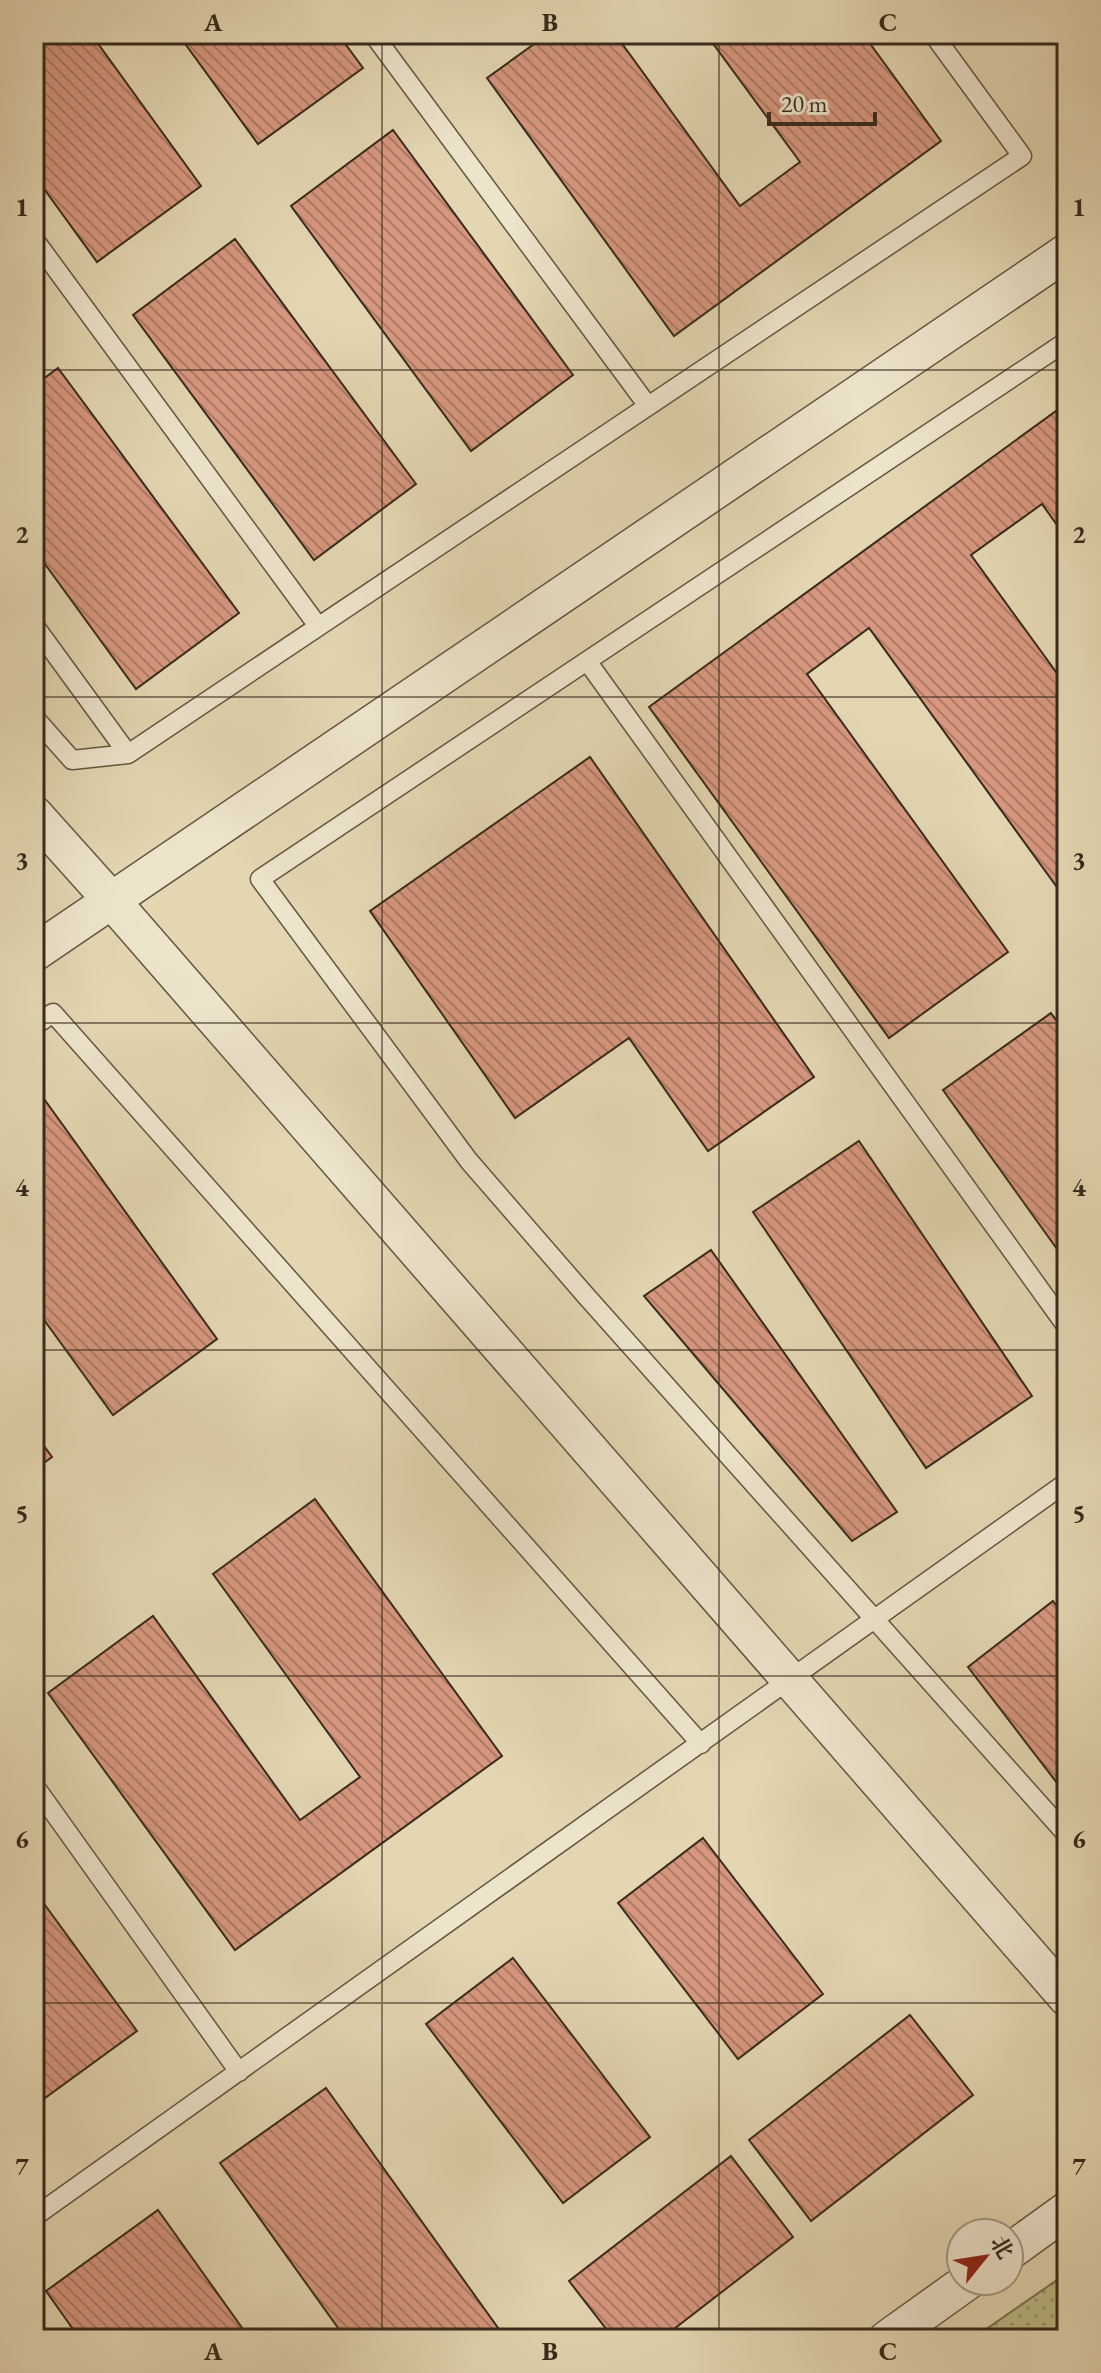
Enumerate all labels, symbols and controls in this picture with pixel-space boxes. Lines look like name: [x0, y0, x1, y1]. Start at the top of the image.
text: A: [203, 5, 223, 39]
text: B: [542, 5, 558, 39]
text: C: [879, 5, 897, 39]
scale bar: [769, 76, 875, 126]
text: 20 m: [781, 88, 828, 119]
text: 1: [15, 190, 29, 224]
text: 1: [1072, 190, 1086, 224]
text: 2: [15, 517, 29, 551]
text: 2: [1072, 517, 1086, 551]
text: 3: [15, 843, 29, 877]
text: 3: [1072, 843, 1086, 877]
text: 4: [15, 1170, 29, 1204]
text: 4: [1072, 1170, 1086, 1204]
text: 5: [15, 1496, 29, 1530]
text: 5: [1072, 1496, 1086, 1530]
text: 6: [15, 1822, 29, 1856]
text: 6: [1072, 1822, 1086, 1856]
text: 7: [15, 2149, 29, 2183]
text: 7: [1072, 2149, 1086, 2183]
north arrow: [945, 2217, 1025, 2297]
text: 北: [984, 2230, 1020, 2264]
text: A: [203, 2334, 223, 2368]
text: B: [542, 2334, 558, 2368]
text: C: [879, 2334, 897, 2368]

